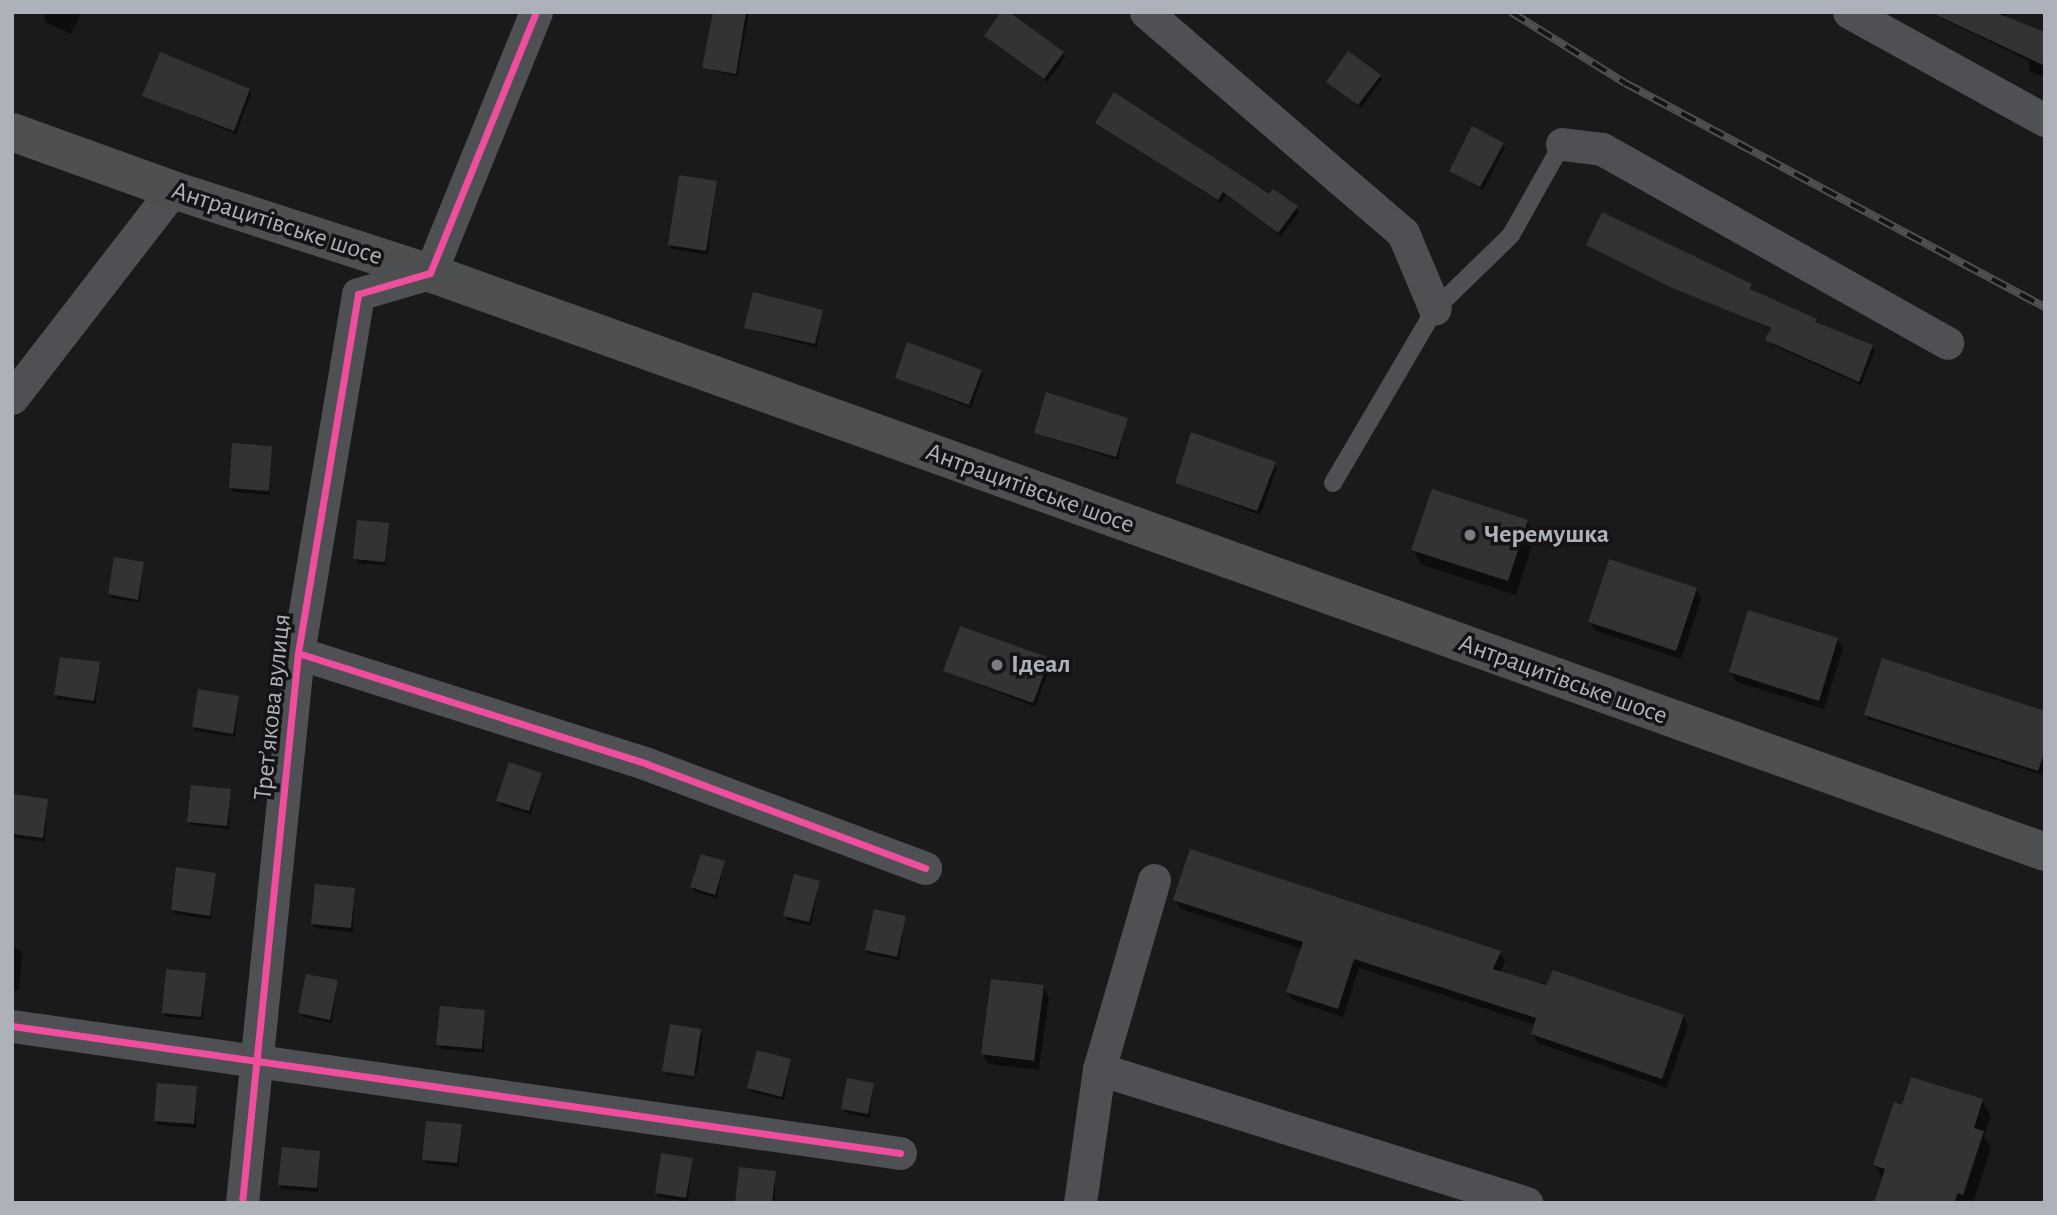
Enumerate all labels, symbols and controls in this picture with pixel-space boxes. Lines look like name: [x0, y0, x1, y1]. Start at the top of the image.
street label: Антрацитівське шосе: [168, 175, 386, 273]
street label: Антрацитівське шосе: [921, 437, 1139, 541]
place label: Черемушка: [1484, 519, 1609, 551]
marker: Черемушка: [1462, 527, 1478, 543]
street label: Третʼякова вулиця: [248, 612, 298, 802]
street label: Антрацитівське шосе: [1454, 628, 1672, 732]
place label: Ідеал: [1011, 649, 1071, 681]
marker: Ідеал: [989, 657, 1005, 673]

